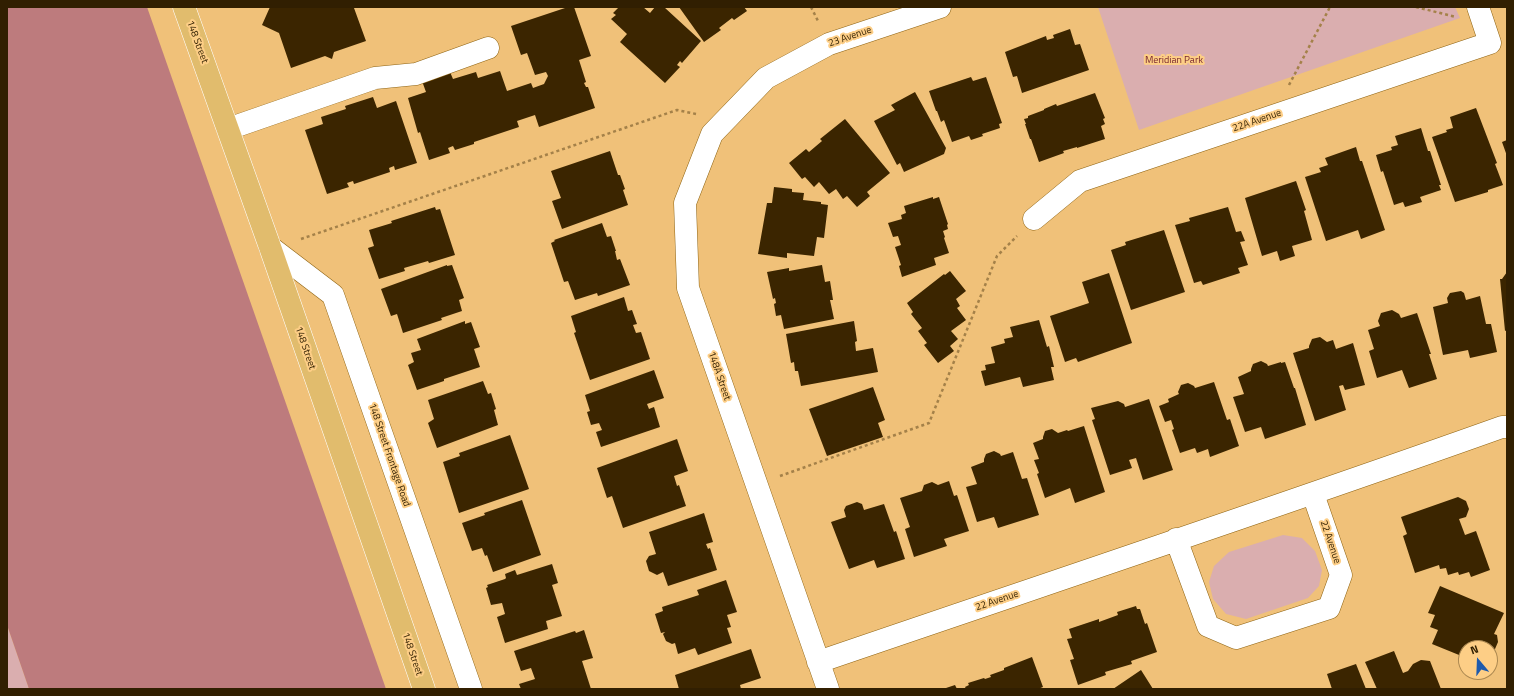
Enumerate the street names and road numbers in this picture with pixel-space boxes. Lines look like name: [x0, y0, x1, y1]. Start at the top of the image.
street label: 148 Street: [184, 19, 210, 65]
street label: 23 Avenue: [827, 24, 873, 50]
street label: 22A Avenue: [1231, 107, 1283, 135]
street label: 148 Street: [292, 325, 318, 371]
street label: 148A Street: [705, 350, 733, 402]
street label: 148 Street Frontage Road: [366, 402, 412, 508]
street label: 22 Avenue: [1317, 519, 1343, 565]
street label: 22 Avenue: [974, 588, 1020, 614]
street label: 148 Street: [399, 631, 425, 677]

